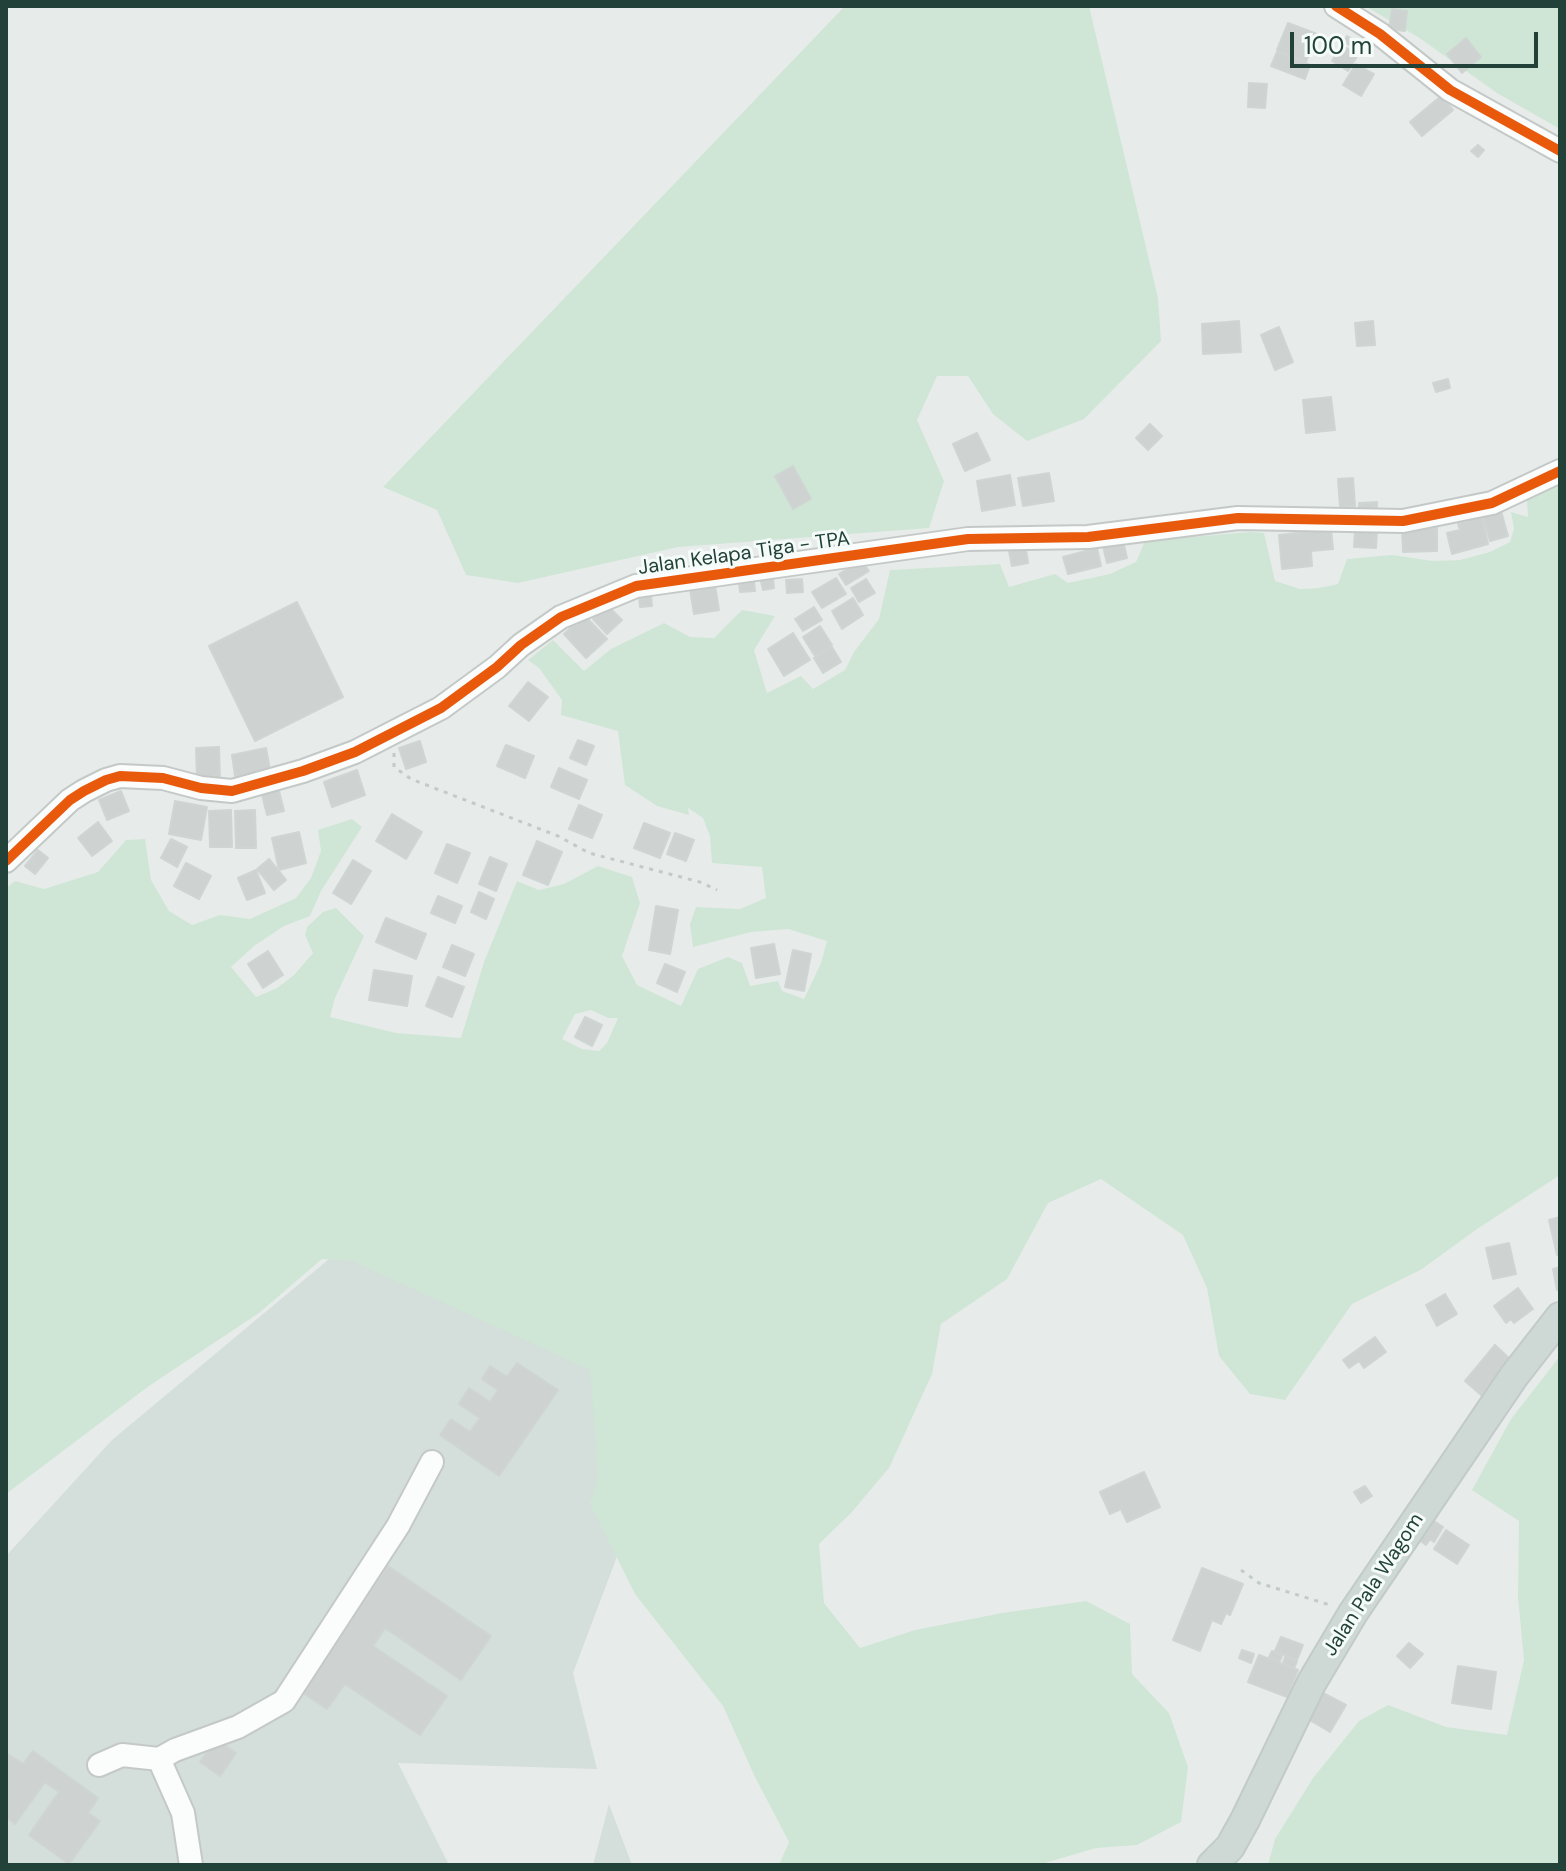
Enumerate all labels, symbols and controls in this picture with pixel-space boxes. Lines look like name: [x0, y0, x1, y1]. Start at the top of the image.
scale bar: [1294, 16, 1542, 66]
text: 100 m: [1304, 30, 1372, 61]
street label: Jalan Kelapa Tiga - TPA: [637, 527, 851, 581]
street label: Jalan Pala Wagom: [1319, 1509, 1429, 1661]

